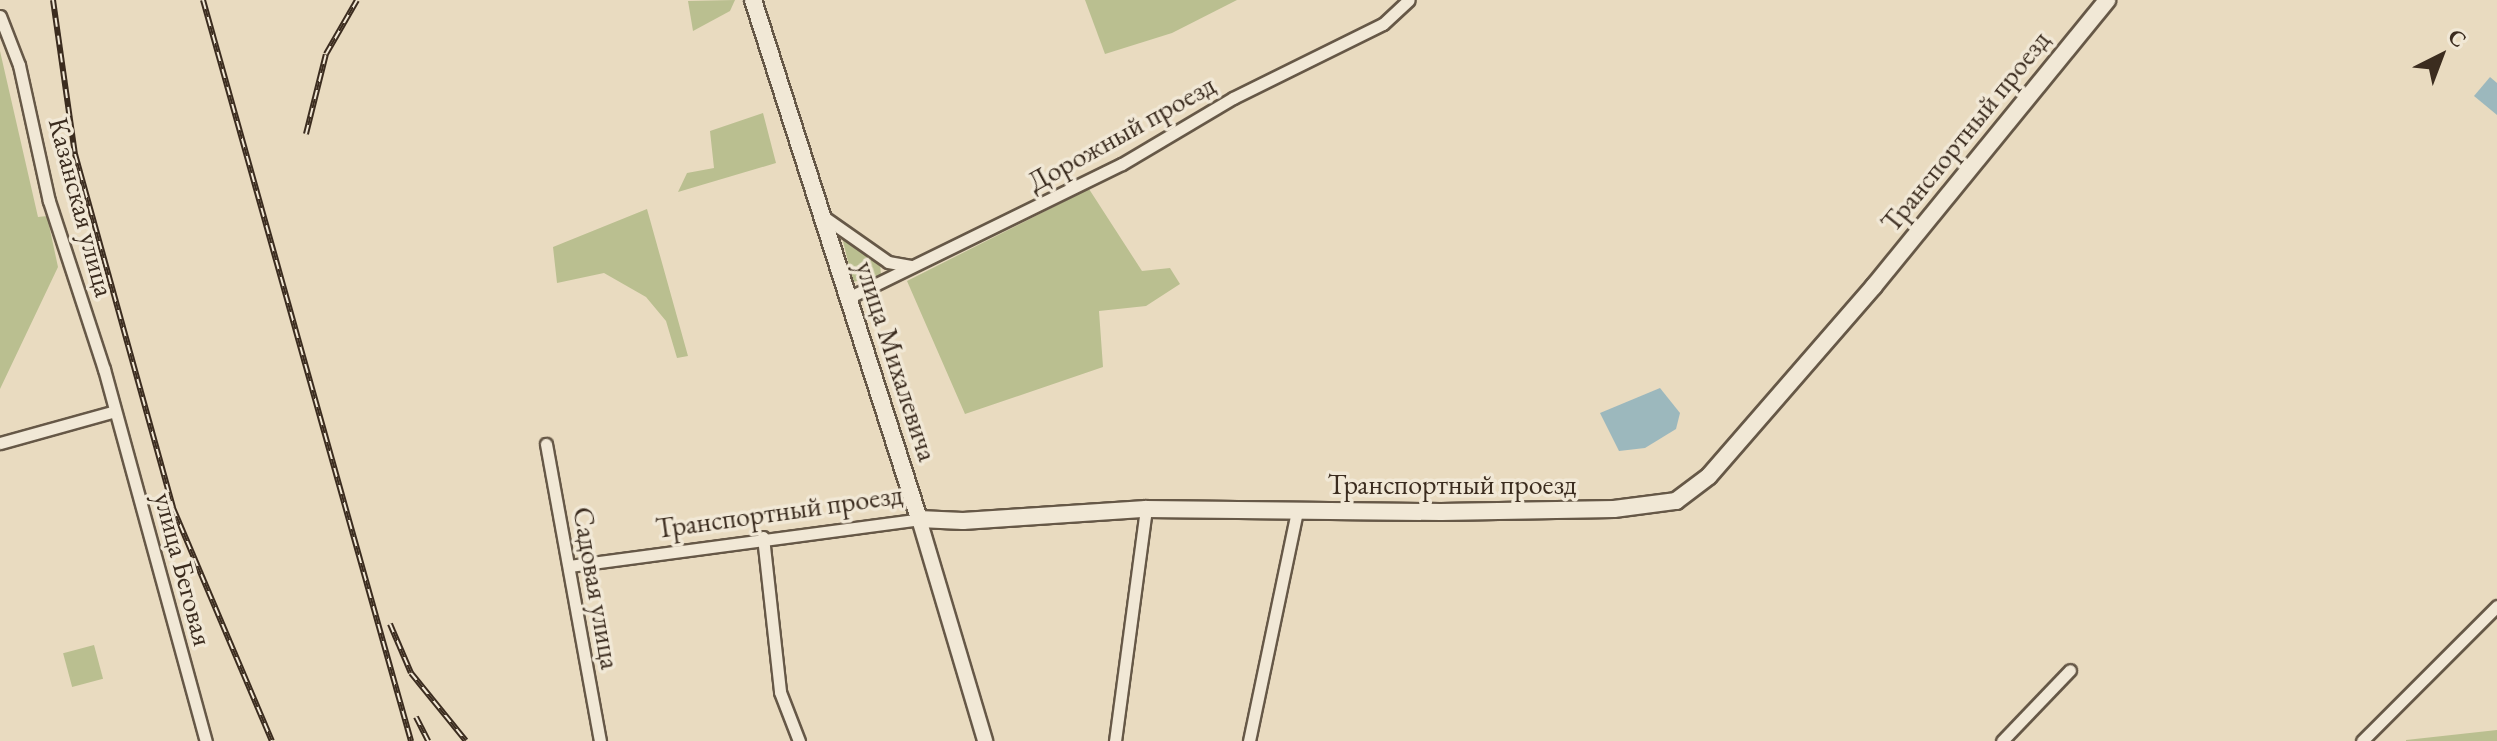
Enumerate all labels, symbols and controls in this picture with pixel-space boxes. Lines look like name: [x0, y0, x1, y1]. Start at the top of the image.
north arrow: [2401, 16, 2481, 96]
text: С: [2442, 22, 2473, 54]
street label: Транспортный проезд: [1874, 24, 2056, 238]
street label: Дорожный проезд: [1021, 68, 1221, 198]
street label: Казанская улица: [42, 114, 122, 300]
street label: улица Михалевича: [849, 257, 945, 465]
street label: Транспортный проезд: [1327, 467, 1577, 501]
street label: Транспортный проезд: [653, 477, 905, 545]
street label: улица Беговая: [147, 489, 221, 649]
street label: Садовая улица: [566, 504, 628, 672]

